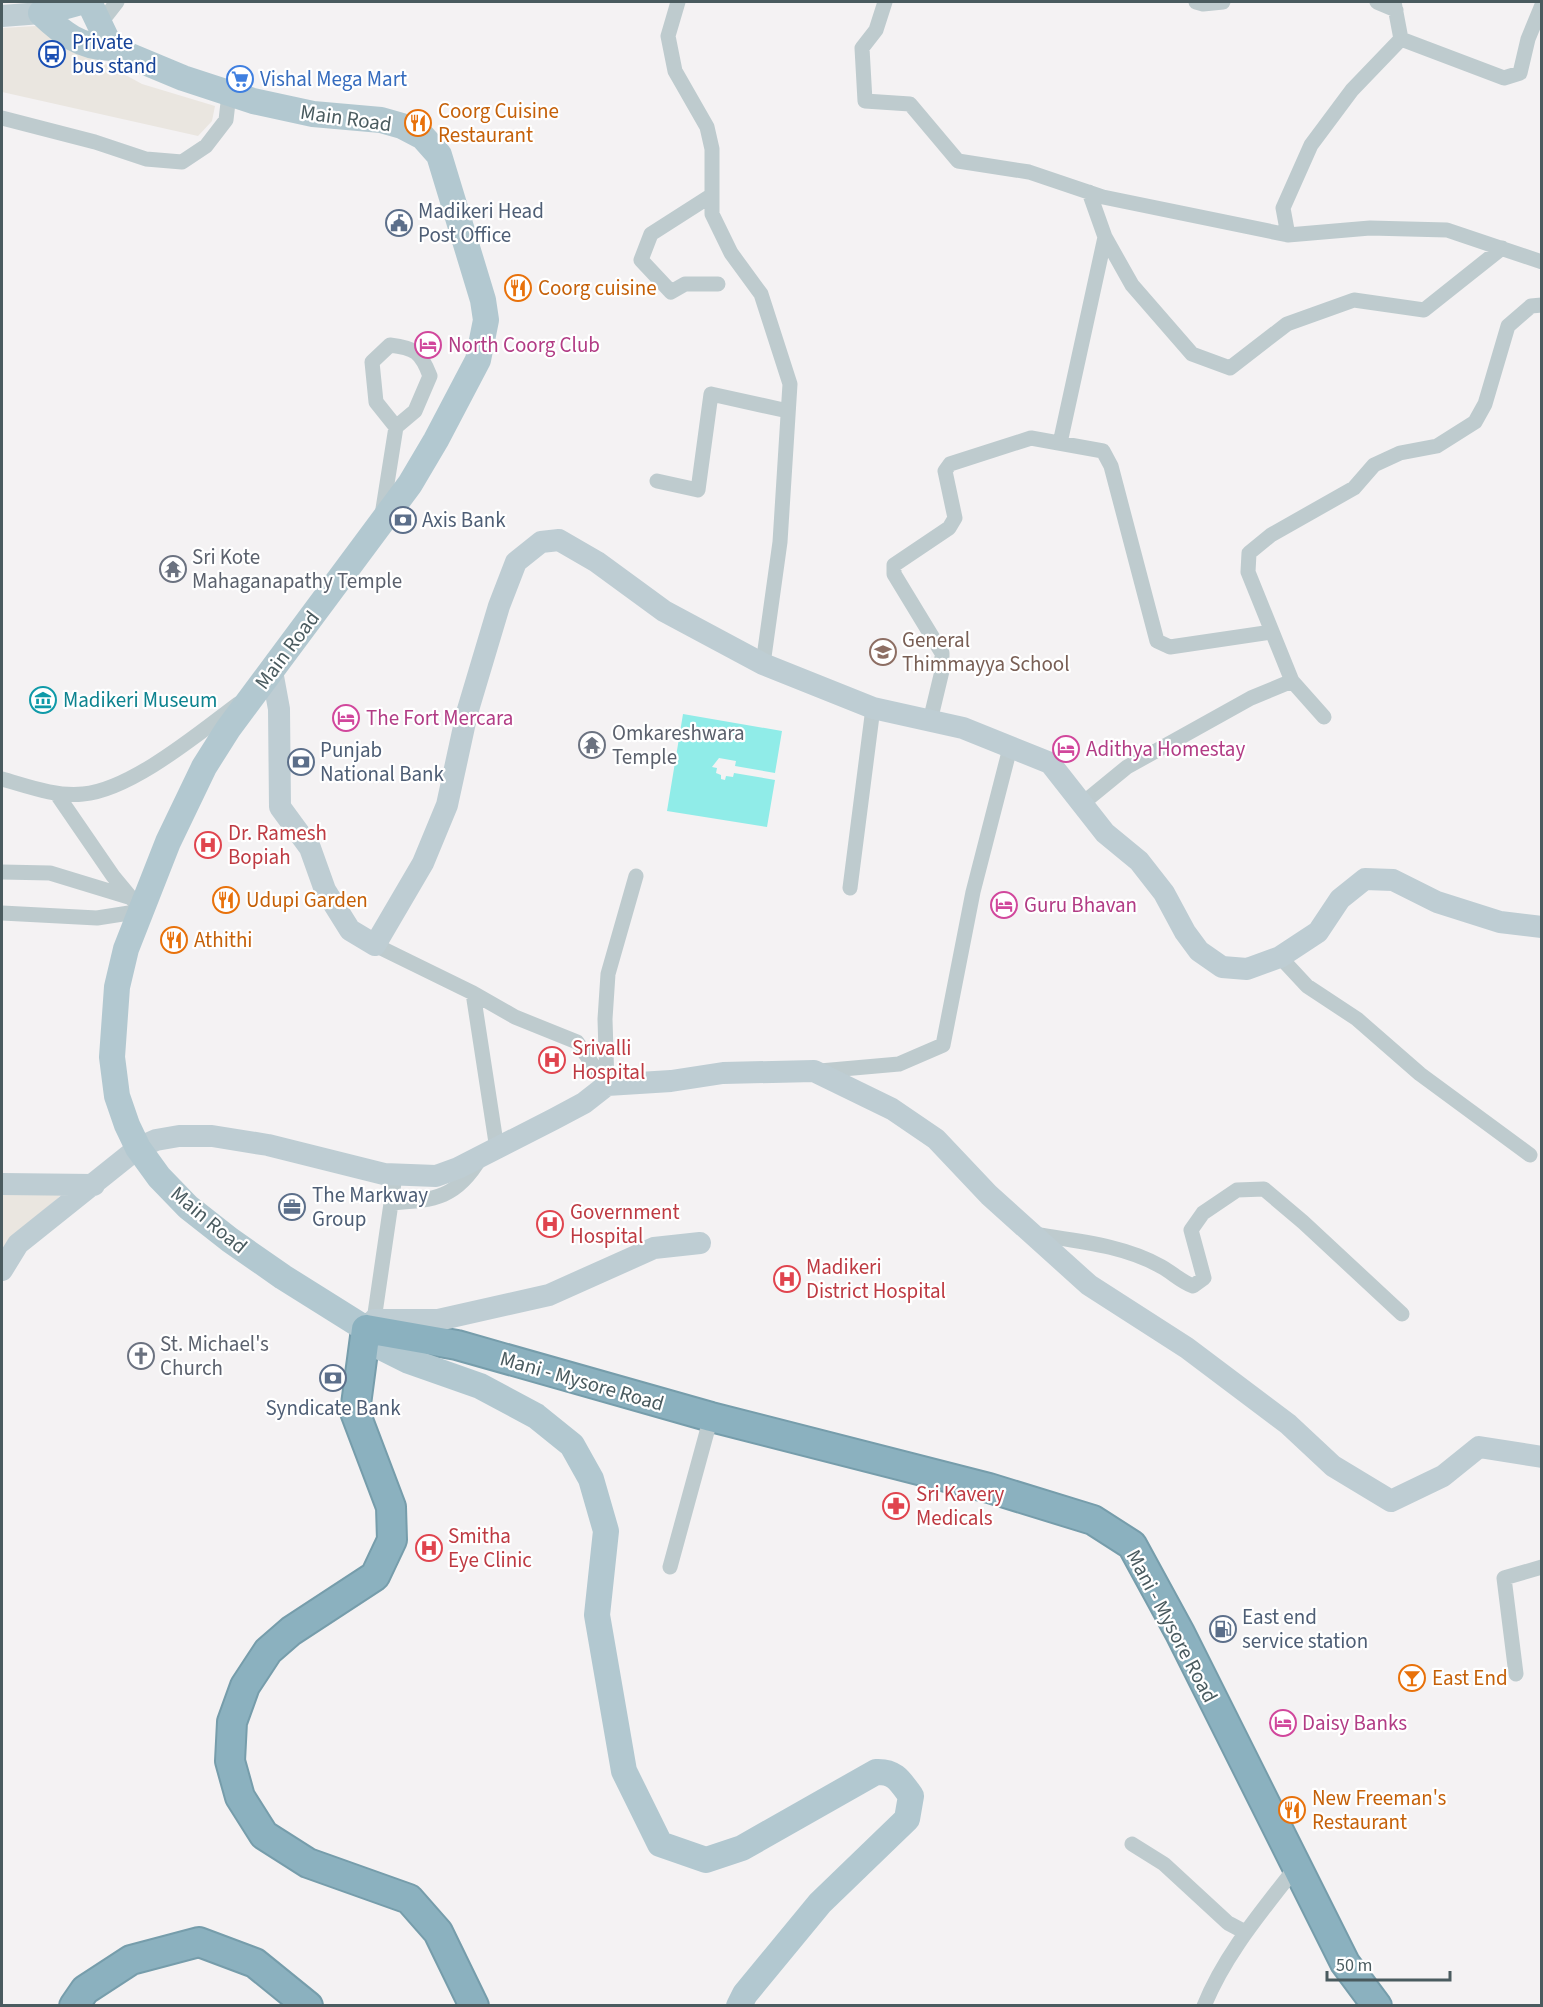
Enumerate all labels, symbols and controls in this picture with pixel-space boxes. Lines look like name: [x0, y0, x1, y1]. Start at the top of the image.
place label: Private bus stand: [72, 27, 157, 81]
bus stop icon: Private bus stand: [37, 39, 67, 69]
supermarket icon: Vishal Mega Mart: [225, 64, 255, 94]
place label: Vishal Mega Mart: [260, 64, 407, 94]
place label: Coorg Cuisine Restaurant: [438, 96, 559, 150]
street label: Main Road: [298, 97, 394, 139]
restaurant icon: Coorg Cuisine Restaurant: [403, 108, 433, 138]
place label: Madikeri Head Post Office: [418, 196, 544, 250]
public building icon: Madikeri Head Post Office: [384, 208, 414, 238]
restaurant icon: Coorg cuisine: [503, 273, 533, 303]
place label: Coorg cuisine: [538, 273, 657, 303]
hotel icon: North Coorg Club: [413, 330, 443, 360]
place label: North Coorg Club: [448, 330, 600, 360]
bank icon: Axis Bank: [388, 505, 418, 535]
place label: Axis Bank: [422, 505, 506, 535]
place label: Sri Kote Mahaganapathy Temple: [192, 542, 402, 596]
temple icon: Sri Kote Mahaganapathy Temple: [158, 554, 188, 584]
street label: Main Road: [247, 604, 327, 696]
place label: General Thimmayya School: [902, 625, 1070, 679]
school or university icon: General Thimmayya School: [868, 637, 898, 667]
museum icon: Madikeri Museum: [28, 685, 58, 715]
place label: Madikeri Museum: [63, 685, 218, 715]
hotel icon: The Fort Mercara: [331, 703, 361, 733]
place label: The Fort Mercara: [366, 703, 513, 733]
place label: Omkareshwara Temple: [612, 718, 745, 772]
temple icon: Omkareshwara Temple: [577, 730, 607, 760]
hotel icon: Adithya Homestay: [1051, 734, 1081, 764]
place label: Adithya Homestay: [1086, 734, 1245, 764]
place label: Punjab National Bank: [320, 735, 445, 789]
bank icon: Punjab National Bank: [286, 747, 316, 777]
place label: Dr. Ramesh Bopiah: [228, 818, 327, 872]
hospital icon: Dr. Ramesh Bopiah: [193, 830, 223, 860]
restaurant icon: Udupi Garden: [211, 885, 241, 915]
place label: Udupi Garden: [246, 885, 368, 915]
hotel icon: Guru Bhavan: [989, 890, 1019, 920]
place label: Guru Bhavan: [1024, 890, 1137, 920]
restaurant icon: Athithi: [159, 925, 189, 955]
place label: Athithi: [194, 925, 253, 955]
place label: Srivalli Hospital: [572, 1033, 645, 1087]
hospital icon: Srivalli Hospital: [537, 1045, 567, 1075]
street label: Main Road: [164, 1179, 254, 1261]
place label: The Markway Group: [312, 1180, 428, 1234]
office icon: The Markway Group: [277, 1192, 307, 1222]
place label: Government Hospital: [570, 1197, 680, 1251]
hospital icon: Government Hospital: [535, 1209, 565, 1239]
place label: Madikeri District Hospital: [806, 1252, 946, 1306]
hospital icon: Madikeri District Hospital: [772, 1264, 802, 1294]
place label: St. Michael's Church: [160, 1329, 269, 1383]
church icon: St. Michael's Church: [126, 1341, 156, 1371]
street label: Mani - Mysore Road: [496, 1343, 668, 1419]
bank icon: Syndicate Bank: [318, 1363, 348, 1393]
place label: Syndicate Bank: [265, 1393, 401, 1423]
place label: Sri Kavery Medicals: [916, 1479, 1005, 1533]
pharmacy icon: Sri Kavery Medicals: [881, 1491, 911, 1521]
place label: Smitha Eye Clinic: [448, 1521, 532, 1575]
hospital icon: Smitha Eye Clinic: [414, 1533, 444, 1563]
street label: Mani - Mysore Road: [1119, 1544, 1225, 1708]
place label: East end service station: [1242, 1602, 1368, 1656]
fuel station icon: East end service station: [1208, 1614, 1238, 1644]
bar icon: East End: [1397, 1663, 1427, 1693]
place label: East End: [1432, 1663, 1508, 1693]
hotel icon: Daisy Banks: [1268, 1708, 1298, 1738]
place label: Daisy Banks: [1302, 1708, 1407, 1738]
place label: New Freeman's Restaurant: [1312, 1783, 1447, 1837]
restaurant icon: New Freeman's Restaurant: [1277, 1795, 1307, 1825]
scale bar: [1327, 1944, 1450, 1982]
text: 50 m: [1336, 1953, 1372, 1978]

